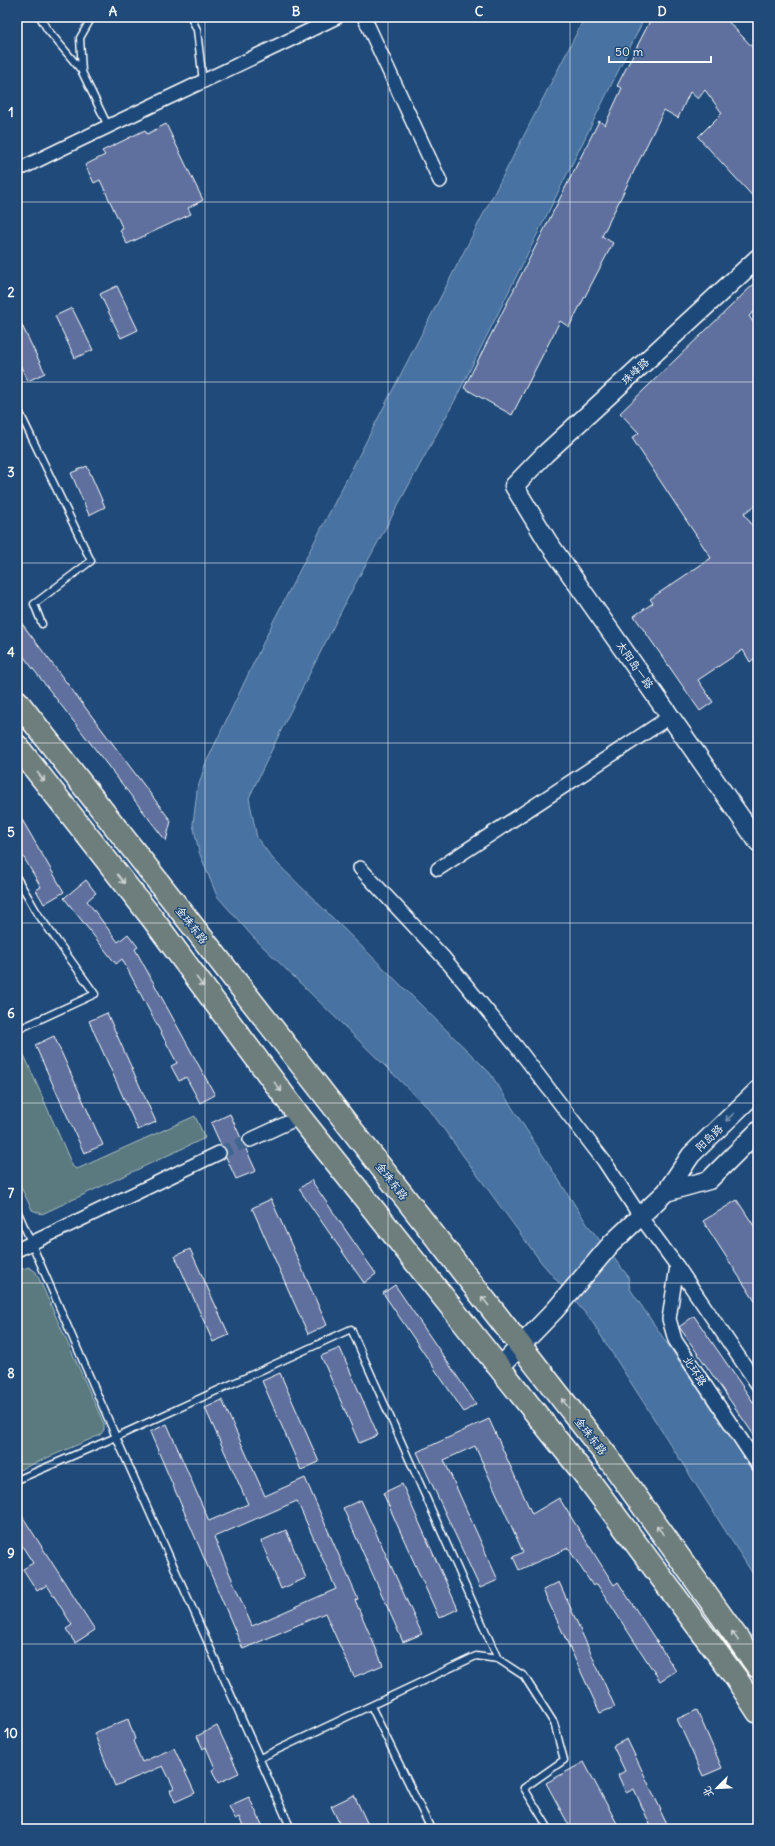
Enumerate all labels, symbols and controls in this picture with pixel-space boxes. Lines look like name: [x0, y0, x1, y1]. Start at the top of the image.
text: A: [109, 3, 118, 20]
text: B: [292, 3, 301, 20]
text: C: [475, 3, 484, 20]
text: D: [657, 3, 667, 20]
scale bar: [609, 38, 711, 64]
text: 50 m: [615, 44, 644, 59]
text: 1: [8, 104, 14, 121]
text: 2: [7, 284, 15, 301]
street label: 珠峰路: [618, 355, 652, 387]
text: 3: [7, 464, 15, 481]
street label: 太阳岛一路: [613, 638, 657, 692]
text: 4: [7, 644, 15, 661]
one-way arrow: [37, 771, 45, 782]
text: 5: [7, 824, 15, 841]
one-way arrow: [117, 873, 125, 884]
street label: 金珠东路: [173, 903, 211, 947]
one-way arrow: [196, 977, 204, 988]
text: 6: [7, 1005, 15, 1022]
one-way arrow: [273, 1081, 282, 1092]
one-way arrow: [725, 1112, 735, 1122]
street label: 阳岛路: [692, 1122, 726, 1154]
street label: 金珠东路: [373, 1159, 411, 1203]
text: 7: [8, 1185, 15, 1202]
one-way arrow: [481, 1295, 490, 1306]
street label: 北环路: [680, 1353, 710, 1389]
text: 8: [7, 1365, 15, 1382]
one-way arrow: [561, 1398, 570, 1409]
street label: 金珠东路: [572, 1414, 610, 1458]
one-way arrow: [656, 1525, 664, 1536]
text: 9: [7, 1545, 15, 1562]
one-way arrow: [731, 1630, 739, 1641]
text: 10: [4, 1725, 18, 1742]
north arrow: [697, 1768, 737, 1808]
text: 北: [699, 1784, 716, 1800]

